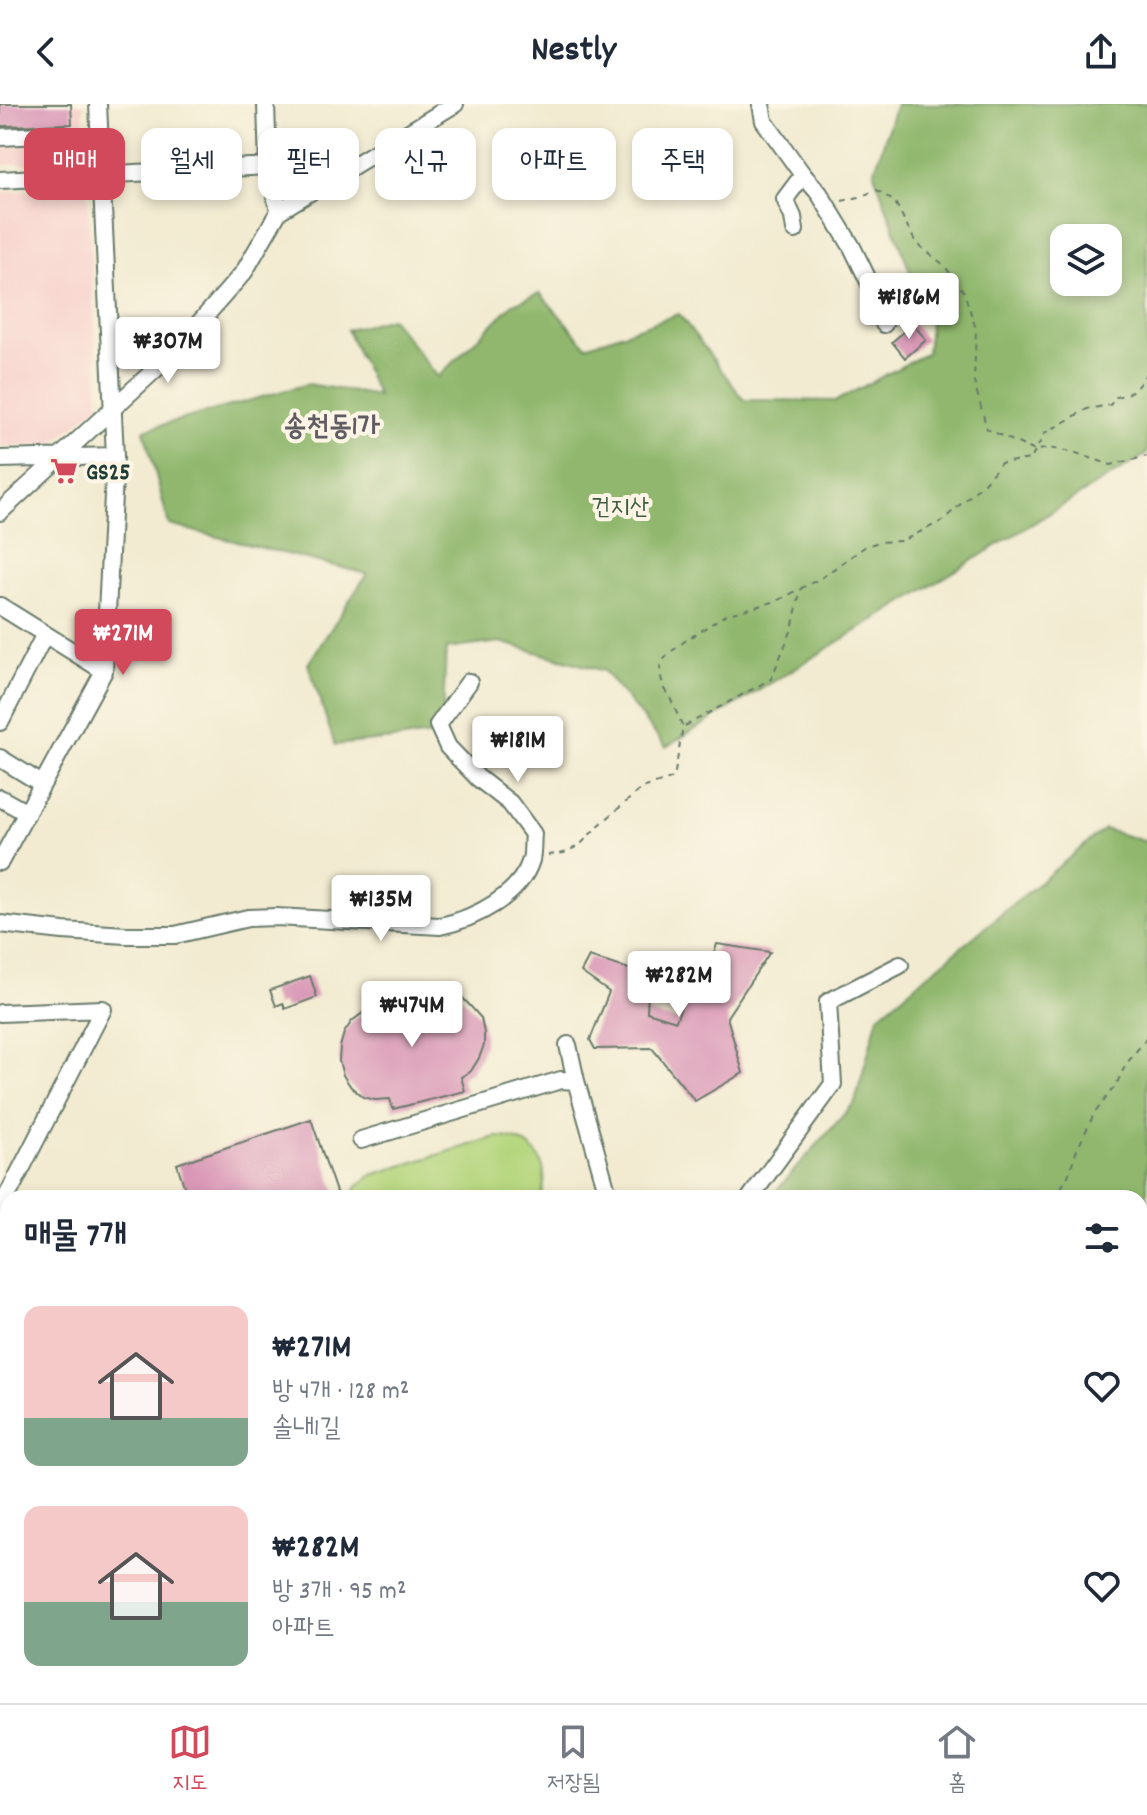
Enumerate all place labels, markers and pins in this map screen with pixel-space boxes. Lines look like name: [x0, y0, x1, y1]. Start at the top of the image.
pin: ₩186M: [853, 273, 965, 341]
pin: ₩307M: [112, 317, 224, 385]
supermarket icon: GS25: [49, 456, 79, 486]
place label: GS25: [86, 457, 130, 491]
pin: ₩271M: [67, 609, 179, 677]
pin: ₩181M: [462, 716, 574, 784]
pin: ₩135M: [325, 875, 437, 943]
pin: ₩282M: [623, 951, 735, 1019]
pin: ₩474M: [356, 981, 468, 1049]

